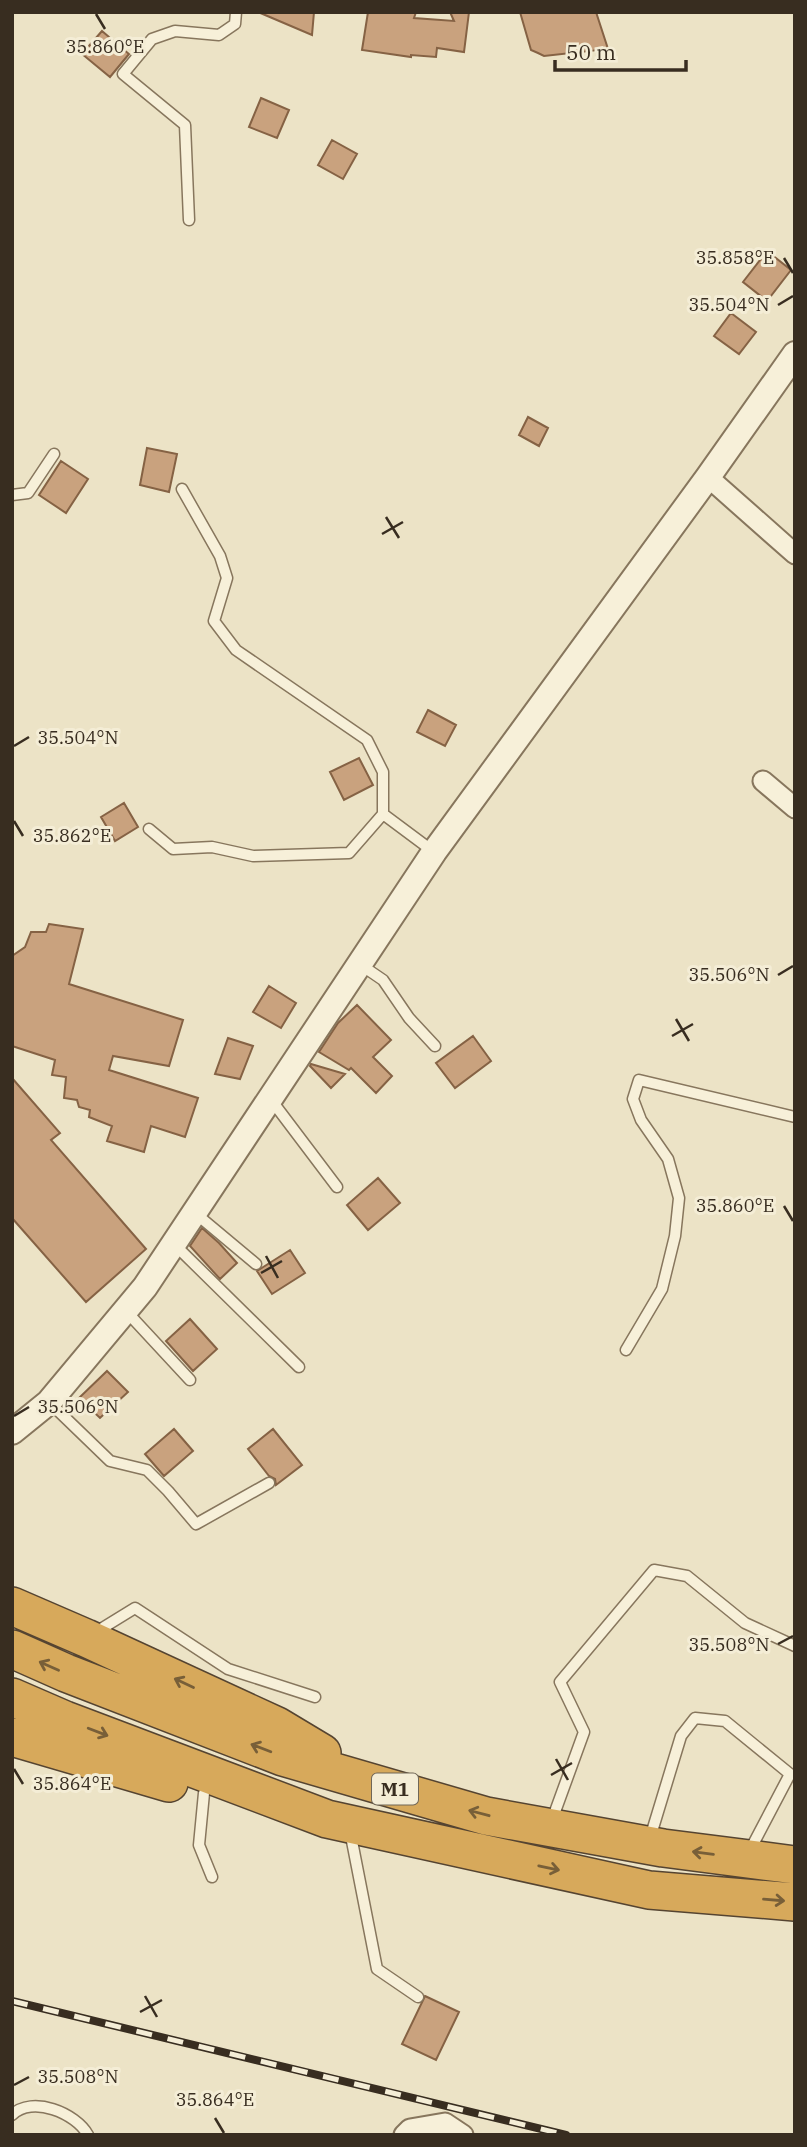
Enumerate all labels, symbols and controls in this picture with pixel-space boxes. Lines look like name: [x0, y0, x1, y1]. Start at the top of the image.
scale bar: [555, 28, 686, 72]
text: 35.860°E: [66, 35, 144, 58]
text: 50 m: [566, 38, 616, 66]
text: 35.858°E: [696, 246, 774, 269]
text: 35.504°N: [688, 293, 770, 316]
text: 35.504°N: [37, 726, 119, 749]
text: 35.862°E: [33, 824, 111, 847]
text: 35.506°N: [688, 963, 770, 986]
text: 35.860°E: [696, 1194, 774, 1217]
text: 35.506°N: [37, 1395, 119, 1418]
text: 35.508°N: [688, 1633, 770, 1656]
one-way arrow: [39, 1659, 60, 1672]
one-way arrow: [174, 1676, 195, 1690]
one-way arrow: [87, 1727, 109, 1740]
one-way arrow: [251, 1741, 272, 1754]
text: 35.864°E: [33, 1772, 111, 1795]
road number: M1: [372, 1774, 418, 1804]
one-way arrow: [468, 1806, 490, 1819]
one-way arrow: [692, 1847, 715, 1860]
one-way arrow: [538, 1862, 560, 1875]
one-way arrow: [762, 1894, 785, 1907]
text: 35.508°N: [37, 2065, 119, 2088]
text: 35.864°E: [176, 2088, 254, 2111]

